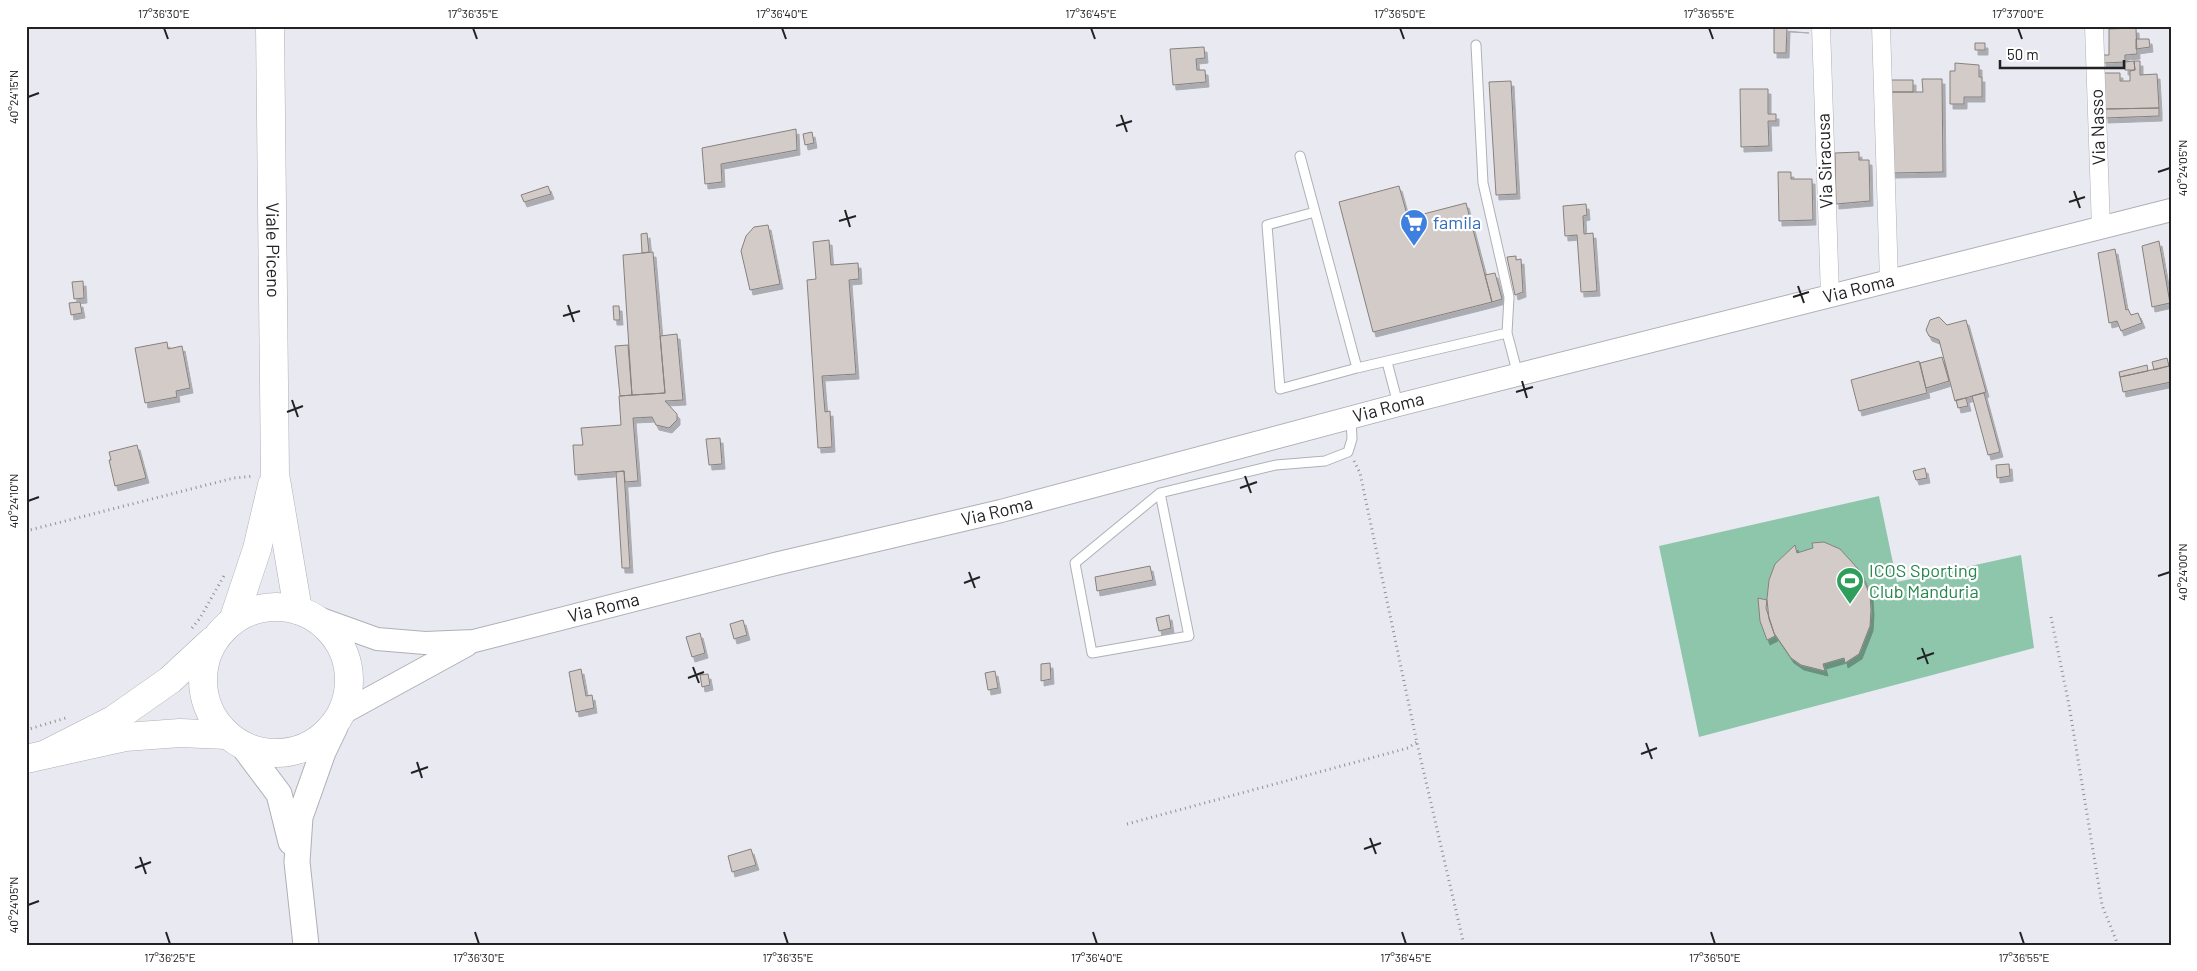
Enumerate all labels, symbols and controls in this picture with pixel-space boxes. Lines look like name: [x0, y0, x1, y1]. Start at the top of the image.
text: 17°36'30"E: [138, 6, 190, 20]
text: 17°36'35"E: [447, 6, 499, 20]
text: 17°36'40"E: [756, 6, 808, 20]
text: 17°36'45"E: [1065, 6, 1117, 20]
text: 17°36'50"E: [1374, 6, 1426, 20]
text: 17°36'55"E: [1683, 6, 1735, 20]
text: 17°37'00"E: [1992, 6, 2044, 20]
scale bar: [2000, 38, 2123, 70]
text: 50 m: [2007, 45, 2039, 63]
text: 40°24'15"N: [6, 70, 20, 124]
street label: Via Nasso: [2085, 89, 2109, 166]
street label: Via Siracusa: [1811, 113, 1837, 209]
text: 40°24'05"N: [2175, 140, 2189, 196]
street label: Viale Piceno: [262, 202, 285, 298]
supermarket icon: famila: [1399, 208, 1429, 247]
place label: famila: [1433, 211, 1481, 233]
street label: Via Roma: [1820, 268, 1896, 307]
street label: Via Roma: [1350, 387, 1426, 427]
text: 40°24'10"N: [6, 474, 20, 528]
street label: Via Roma: [959, 491, 1035, 530]
text: 40°24'00"N: [2175, 543, 2189, 601]
place label: ICOS Sporting Club Manduria: [1869, 559, 1979, 602]
sports icon: ICOS Sporting Club Manduria: [1835, 566, 1865, 605]
street label: Via Roma: [565, 587, 641, 627]
text: 40°24'05"N: [6, 877, 20, 933]
text: 17°36'25"E: [144, 950, 196, 964]
text: 17°36'30"E: [453, 950, 505, 964]
text: 17°36'35"E: [762, 950, 814, 964]
text: 17°36'40"E: [1071, 950, 1123, 964]
text: 17°36'45"E: [1380, 950, 1432, 964]
text: 17°36'50"E: [1689, 950, 1741, 964]
text: 17°36'55"E: [1998, 950, 2050, 964]

